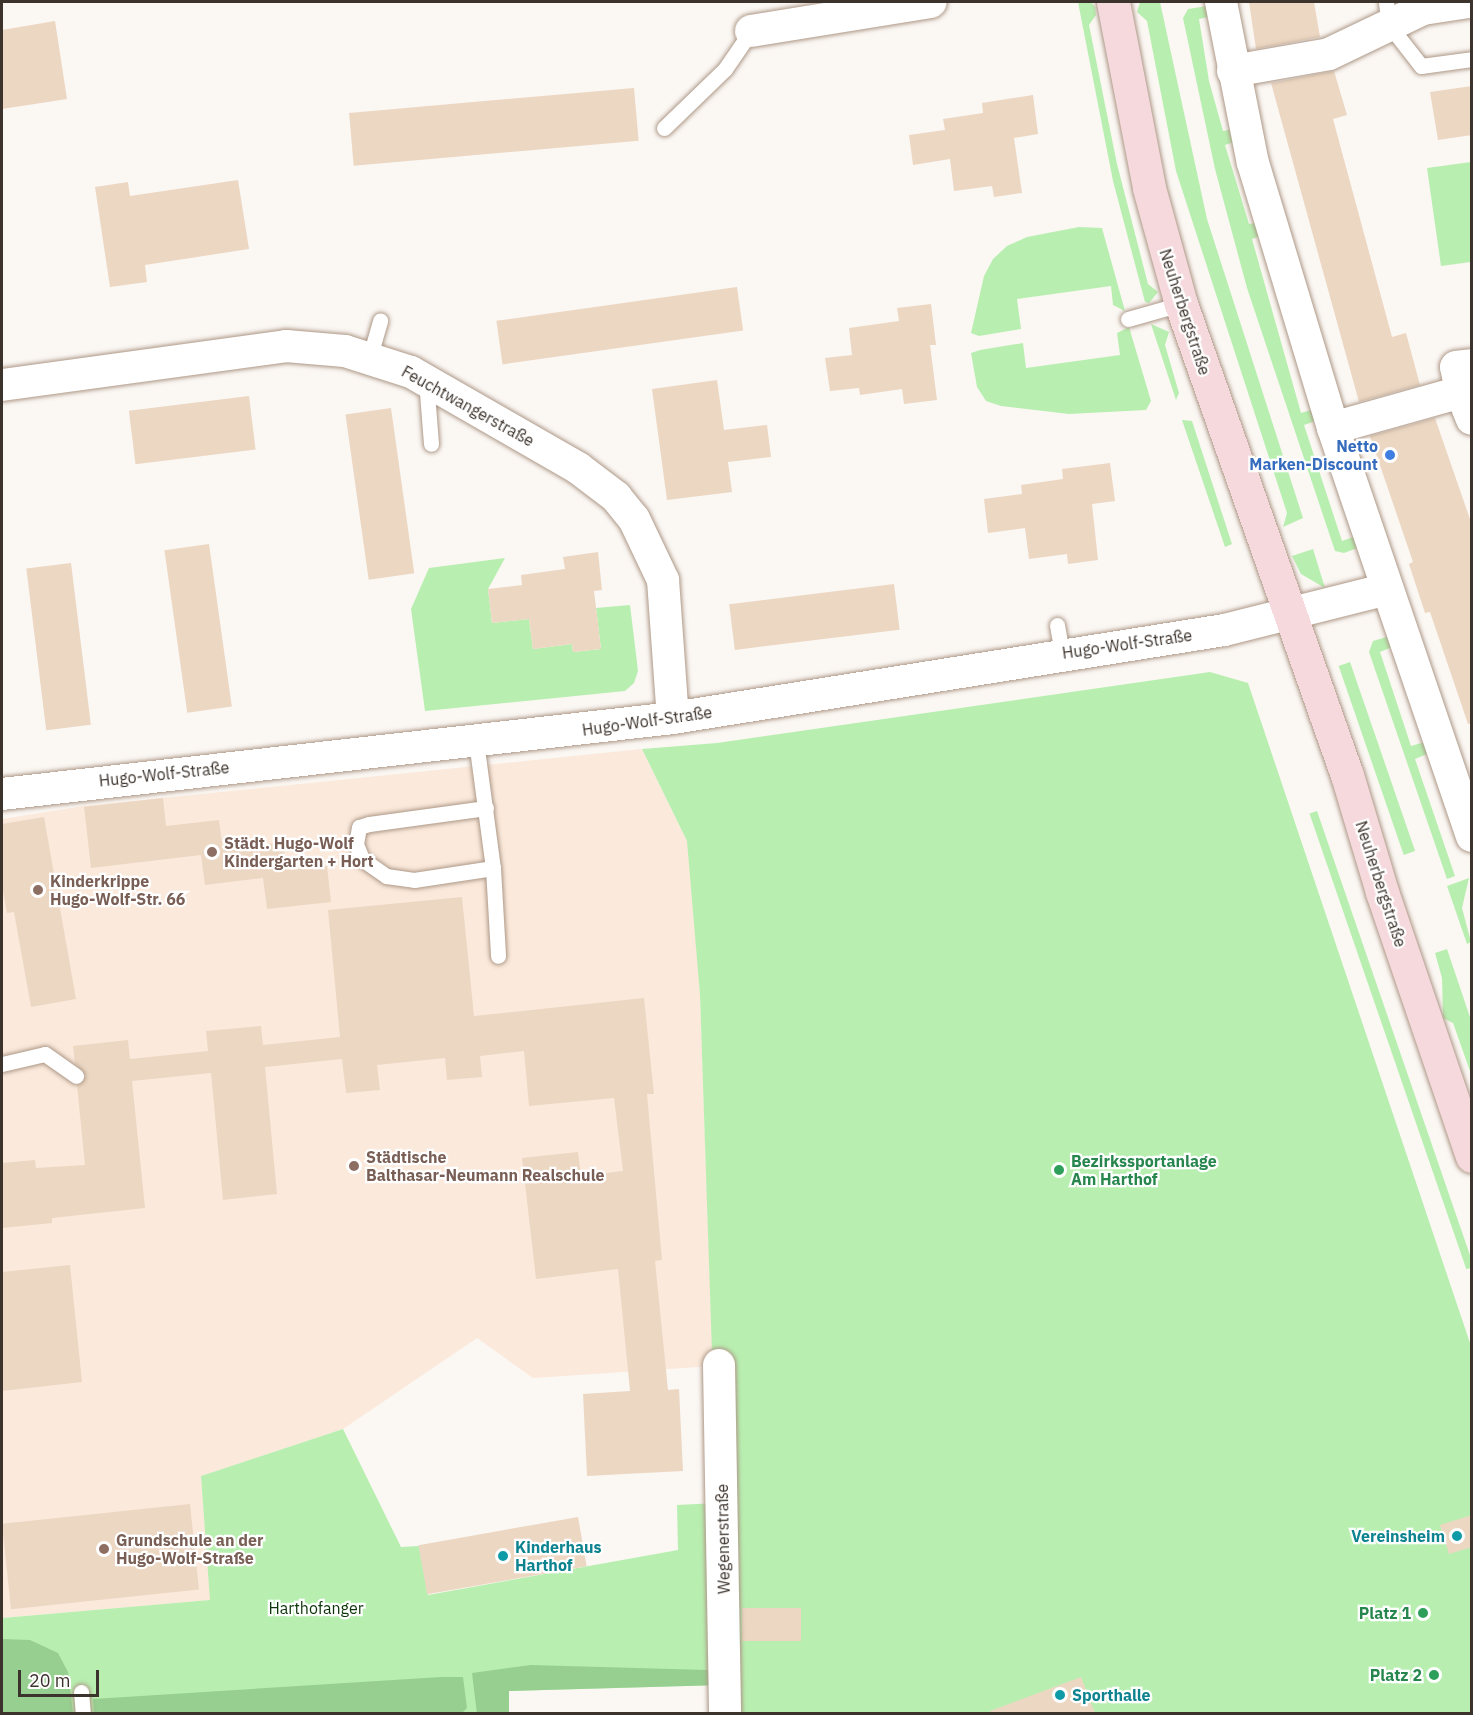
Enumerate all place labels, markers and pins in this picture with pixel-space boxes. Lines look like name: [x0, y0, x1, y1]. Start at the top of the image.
place label: Netto Marken-Discount: [1249, 436, 1378, 474]
marker: Netto Marken-Discount: [1383, 448, 1397, 462]
place label: Städt. Hugo-Wolf Kindergarten + Hort: [224, 833, 374, 871]
marker: Städt. Hugo-Wolf Kindergarten + Hort: [205, 845, 219, 859]
place label: Kinderkrippe Hugo-Wolf-Str. 66: [50, 871, 185, 909]
marker: Kinderkrippe Hugo-Wolf-Str. 66: [31, 883, 45, 897]
place label: Städtische Balthasar-Neumann Realschule: [366, 1147, 604, 1185]
place label: Bezirkssportanlage Am Harthof: [1071, 1151, 1217, 1189]
marker: Städtische Balthasar-Neumann Realschule: [347, 1159, 361, 1173]
marker: Bezirkssportanlage Am Harthof: [1052, 1163, 1066, 1177]
place label: Vereinsheim: [1351, 1526, 1445, 1546]
marker: Vereinsheim: [1450, 1529, 1464, 1543]
place label: Grundschule an der Hugo-Wolf-Straße: [116, 1530, 263, 1568]
place label: Kinderhaus Harthof: [515, 1537, 602, 1575]
marker: Grundschule an der Hugo-Wolf-Straße: [97, 1542, 111, 1556]
marker: Kinderhaus Harthof: [496, 1549, 510, 1563]
place label: Platz 1: [1359, 1603, 1411, 1623]
marker: Platz 1: [1416, 1606, 1430, 1620]
place label: Platz 2: [1370, 1665, 1422, 1685]
marker: Platz 2: [1427, 1668, 1441, 1682]
place label: Sporthalle: [1072, 1685, 1151, 1705]
marker: Sporthalle: [1053, 1688, 1067, 1702]

